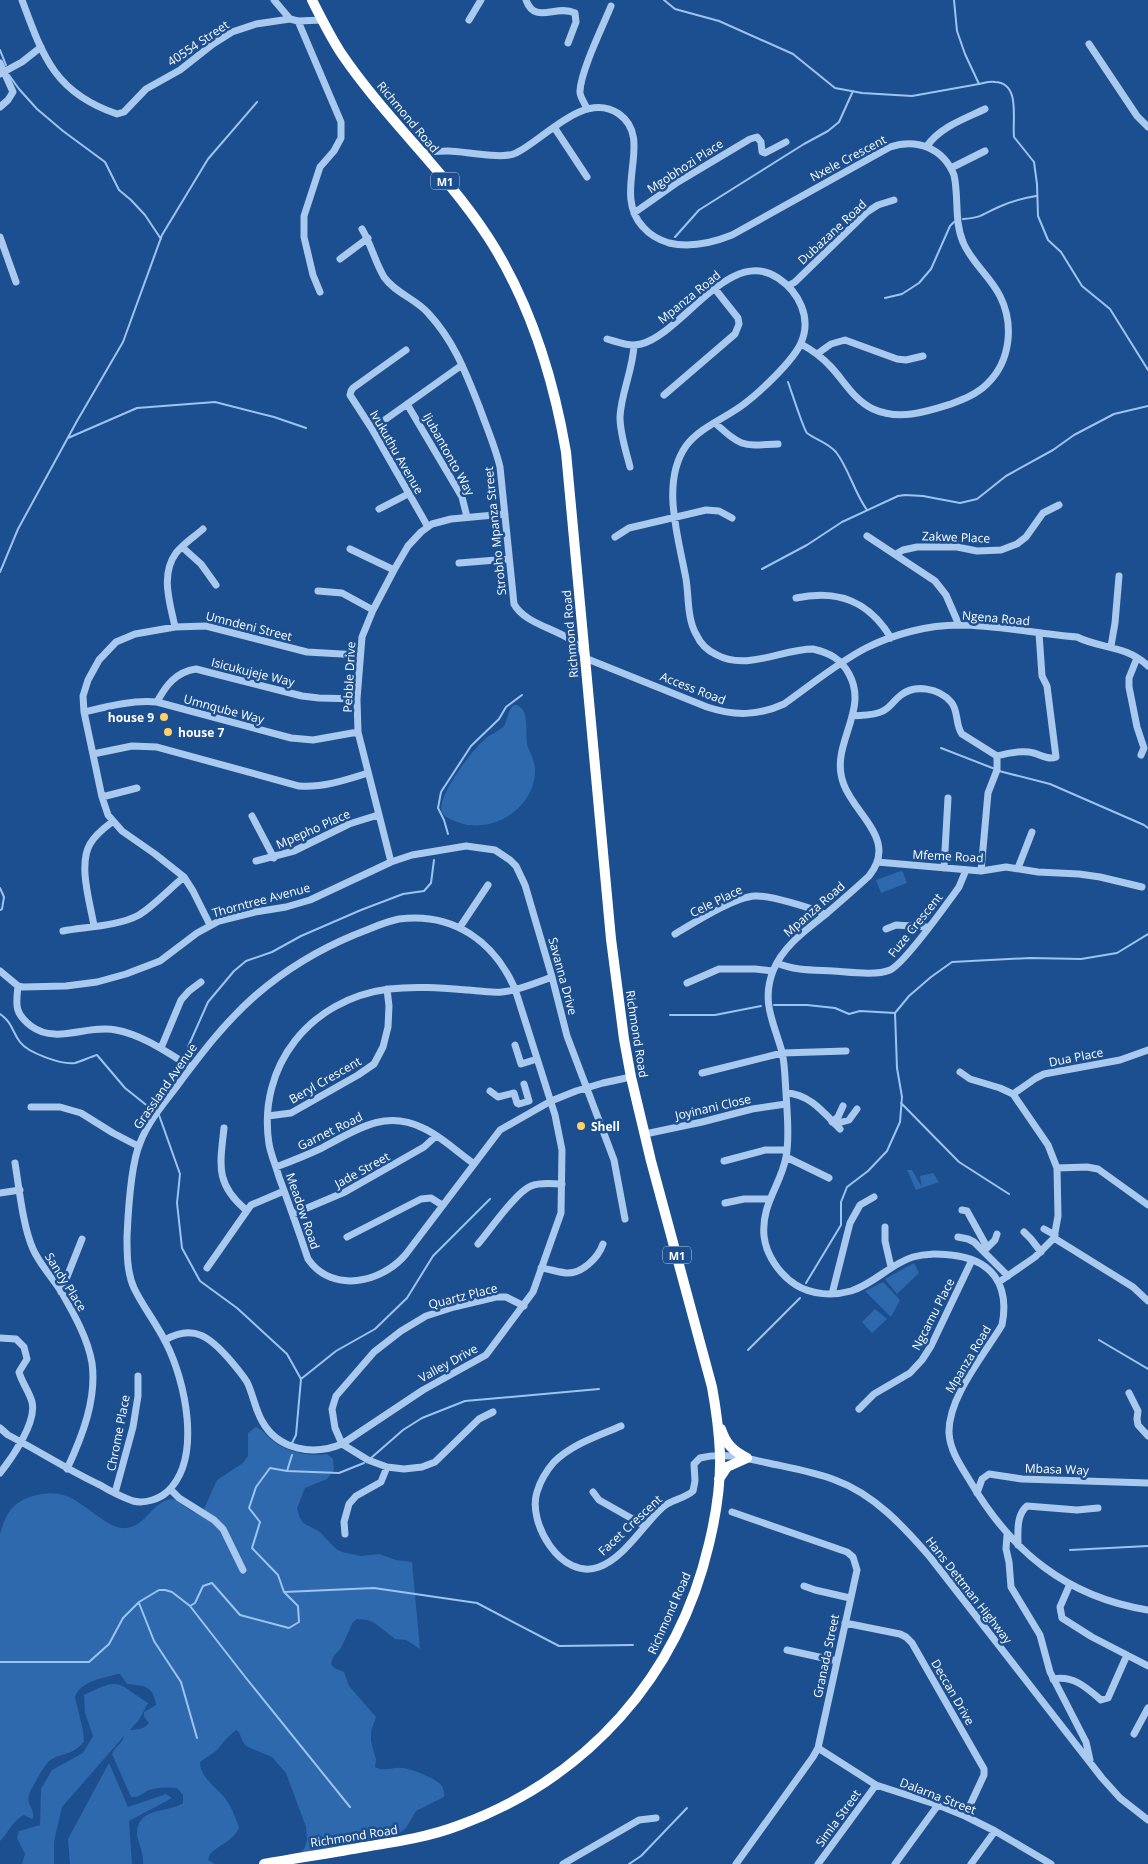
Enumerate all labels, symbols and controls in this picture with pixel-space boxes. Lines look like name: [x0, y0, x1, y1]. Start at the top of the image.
street label: 40554 Street: [164, 16, 232, 70]
street label: Richmond Road: [373, 78, 443, 156]
street label: Nxele Crescent: [807, 131, 889, 185]
street label: Mgobhozi Place: [644, 135, 727, 197]
road number: M1: [431, 172, 459, 190]
street label: Dubazane Road: [794, 196, 870, 268]
street label: Mpanza Road: [654, 266, 724, 328]
street label: Ivukuthu Avenue: [366, 407, 428, 497]
street label: Ijubantonto Way: [419, 409, 479, 499]
street label: Strobho Mpanza Street: [480, 466, 510, 596]
street label: Zakwe Place: [922, 527, 991, 547]
street label: Richmond Road: [558, 589, 582, 679]
street label: Umndeni Street: [204, 607, 294, 645]
street label: Ngena Road: [961, 607, 1031, 629]
street label: Pebble Drive: [339, 641, 359, 713]
street label: Isicukujeje Way: [210, 653, 297, 691]
street label: Access Road: [658, 668, 728, 708]
street label: Umnqube Way: [182, 690, 267, 728]
place label: house 9: [108, 709, 154, 726]
marker: house 9: [158, 711, 170, 723]
place label: house 7: [178, 724, 224, 741]
marker: house 7: [162, 726, 174, 738]
street label: Mpepho Place: [273, 805, 353, 853]
street label: Mfeme Road: [912, 846, 984, 866]
street label: Mpanza Road: [780, 878, 848, 940]
street label: Thorntree Avenue: [210, 879, 312, 921]
street label: Cele Place: [687, 881, 745, 921]
street label: Fuze Crescent: [884, 889, 946, 961]
street label: Savanna Drive: [544, 935, 582, 1017]
street label: Richmond Road: [622, 989, 652, 1079]
street label: Grassland Avenue: [129, 1040, 201, 1132]
street label: Dua Place: [1047, 1043, 1105, 1071]
street label: Beryl Crescent: [286, 1052, 364, 1108]
street label: Joyinani Close: [672, 1090, 753, 1124]
street label: Garnet Road: [295, 1108, 365, 1154]
place label: Shell: [591, 1118, 620, 1135]
marker: Shell: [575, 1120, 587, 1132]
street label: Jade Street: [330, 1148, 393, 1193]
street label: Meadow Road: [282, 1171, 324, 1251]
road number: M1: [663, 1246, 691, 1264]
street label: Sandy Place: [41, 1249, 91, 1315]
street label: Ngcamu Place: [908, 1275, 959, 1353]
street label: Quartz Place: [427, 1279, 500, 1313]
street label: Mpanza Road: [941, 1322, 995, 1396]
street label: Valley Drive: [415, 1340, 481, 1386]
street label: Chrome Place: [102, 1393, 134, 1473]
street label: Mbasa Way: [1025, 1459, 1090, 1479]
street label: Facet Crescent: [594, 1491, 666, 1559]
street label: Hans Dettman Highway: [922, 1533, 1017, 1648]
street label: Richmond Road: [643, 1569, 695, 1657]
street label: Granada Street: [809, 1613, 843, 1699]
street label: Deccan Drive: [927, 1656, 979, 1728]
street label: Dalarna Street: [897, 1774, 979, 1818]
street label: Simla Street: [811, 1786, 865, 1850]
street label: Richmond Road: [309, 1821, 399, 1851]

